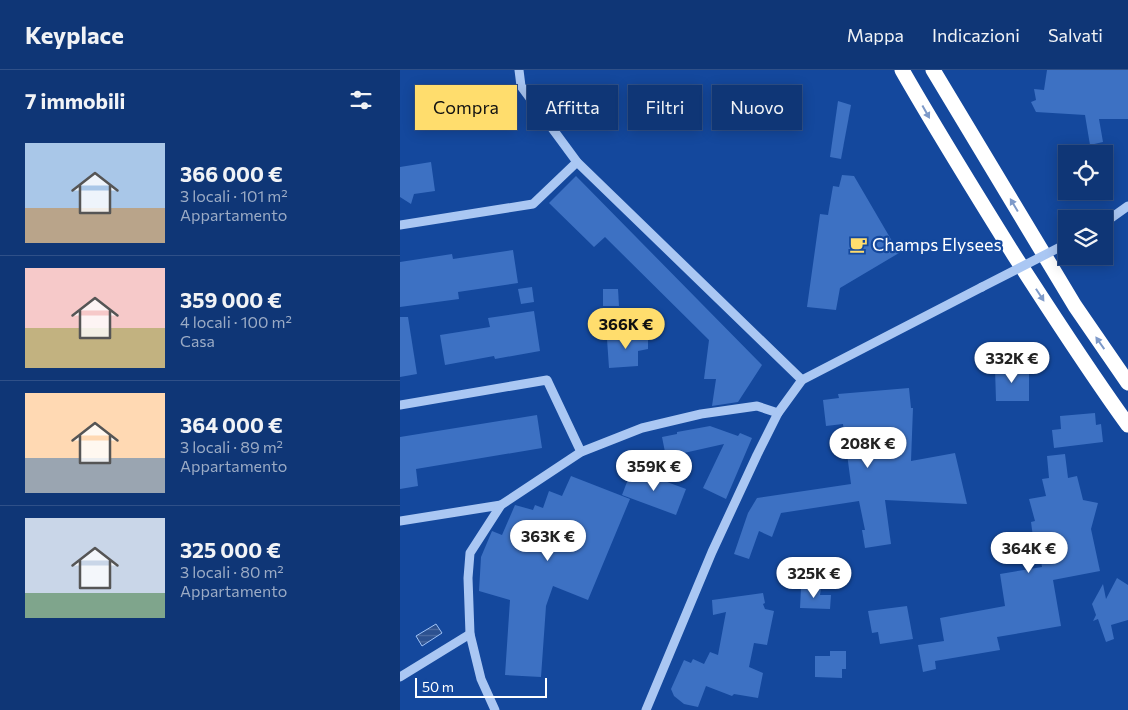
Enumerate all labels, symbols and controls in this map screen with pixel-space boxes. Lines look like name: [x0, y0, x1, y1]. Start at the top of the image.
text: Keyplace: [25, 20, 124, 49]
text: Mappa: [847, 24, 904, 46]
text: Indicazioni: [932, 24, 1020, 46]
text: Salvati: [1048, 24, 1103, 46]
chip: Compra: [415, 85, 517, 130]
chip: Affitta: [527, 85, 618, 130]
chip: Filtri: [628, 85, 702, 130]
chip: Nuovo: [712, 85, 802, 130]
icon: filters: [347, 86, 375, 114]
text: 7 immobili: [25, 88, 125, 113]
one-way arrow: [922, 105, 930, 120]
map controls: [1058, 145, 1113, 265]
button: locate: [1058, 145, 1113, 200]
text: 366 000 €: [180, 161, 283, 186]
icon: home: [65, 163, 125, 223]
text: 3 locali · 101 m²: [180, 186, 288, 205]
one-way arrow: [1009, 198, 1019, 211]
text: Appartamento: [180, 205, 287, 224]
button: layers: [1058, 210, 1113, 265]
place label: Champs Elysees: [872, 233, 1002, 255]
cafe icon: Champs Elysees: [848, 234, 868, 254]
text: 359 000 €: [180, 287, 282, 312]
icon: home: [65, 288, 125, 348]
one-way arrow: [1035, 288, 1045, 301]
pin: 366K €: [585, 308, 667, 350]
text: 4 locali · 100 m²: [180, 312, 292, 331]
text: 366K €: [599, 314, 653, 333]
text: Casa: [180, 331, 215, 350]
one-way arrow: [1095, 336, 1105, 349]
pin: 332K €: [971, 342, 1053, 384]
text: 332K €: [985, 348, 1039, 367]
text: 364 000 €: [180, 412, 283, 437]
icon: home: [65, 413, 125, 473]
pin: 208K €: [827, 426, 909, 469]
text: 208K €: [840, 433, 896, 452]
text: 3 locali · 89 m²: [180, 437, 283, 456]
pin: 359K €: [613, 450, 695, 492]
text: Appartamento: [180, 456, 287, 475]
text: 359K €: [627, 456, 681, 475]
pin: 363K €: [507, 520, 589, 562]
text: 363K €: [521, 526, 575, 545]
pin: 364K €: [988, 532, 1070, 574]
text: 325 000 €: [180, 537, 281, 562]
icon: home: [65, 538, 125, 598]
text: 364K €: [1002, 538, 1056, 557]
pin: 325K €: [773, 556, 855, 599]
text: 3 locali · 80 m²: [180, 562, 284, 581]
text: 325K €: [787, 563, 841, 582]
text: Appartamento: [180, 581, 287, 600]
scale bar: [415, 675, 548, 698]
text: 50 m: [422, 678, 454, 695]

